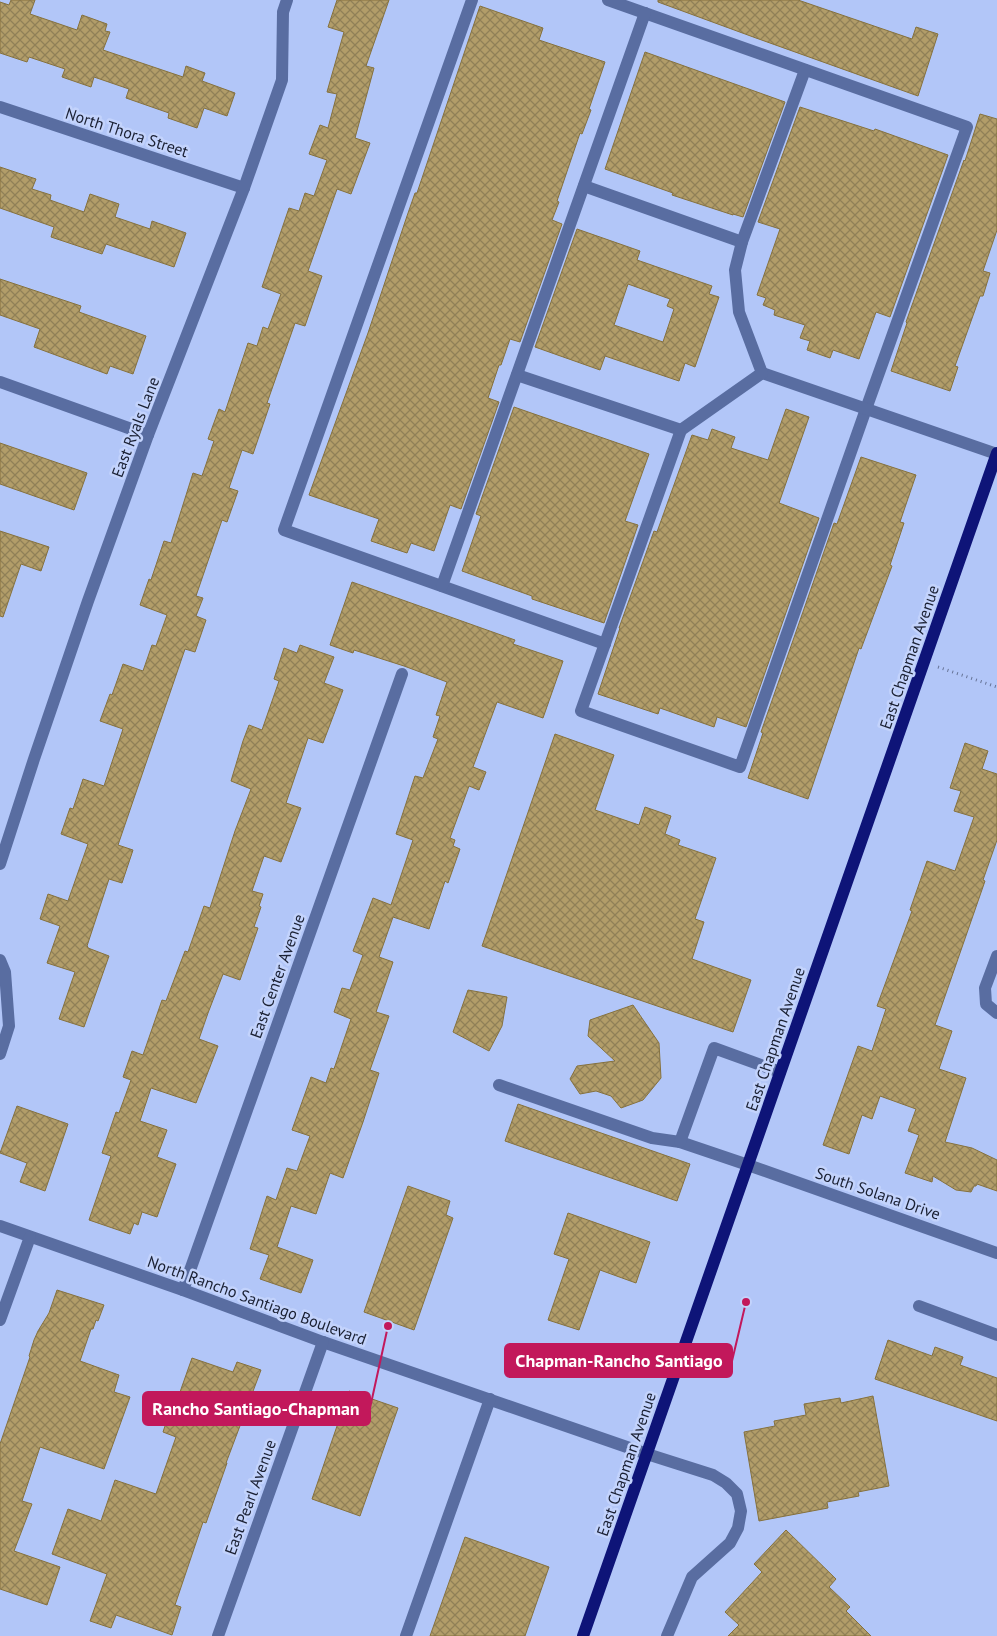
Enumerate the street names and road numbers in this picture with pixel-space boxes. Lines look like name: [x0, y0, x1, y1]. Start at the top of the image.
street label: North Thora Street: [63, 103, 191, 161]
street label: East Ryals Lane: [107, 374, 163, 480]
street label: East Chapman Avenue: [875, 582, 943, 732]
street label: East Center Avenue: [245, 911, 309, 1041]
street label: East Chapman Avenue: [741, 964, 809, 1114]
street label: South Solana Drive: [813, 1162, 943, 1224]
street label: North Rancho Santiago Boulevard: [145, 1251, 369, 1349]
street label: East Chapman Avenue: [592, 1389, 660, 1539]
street label: East Pearl Avenue: [220, 1437, 280, 1557]

